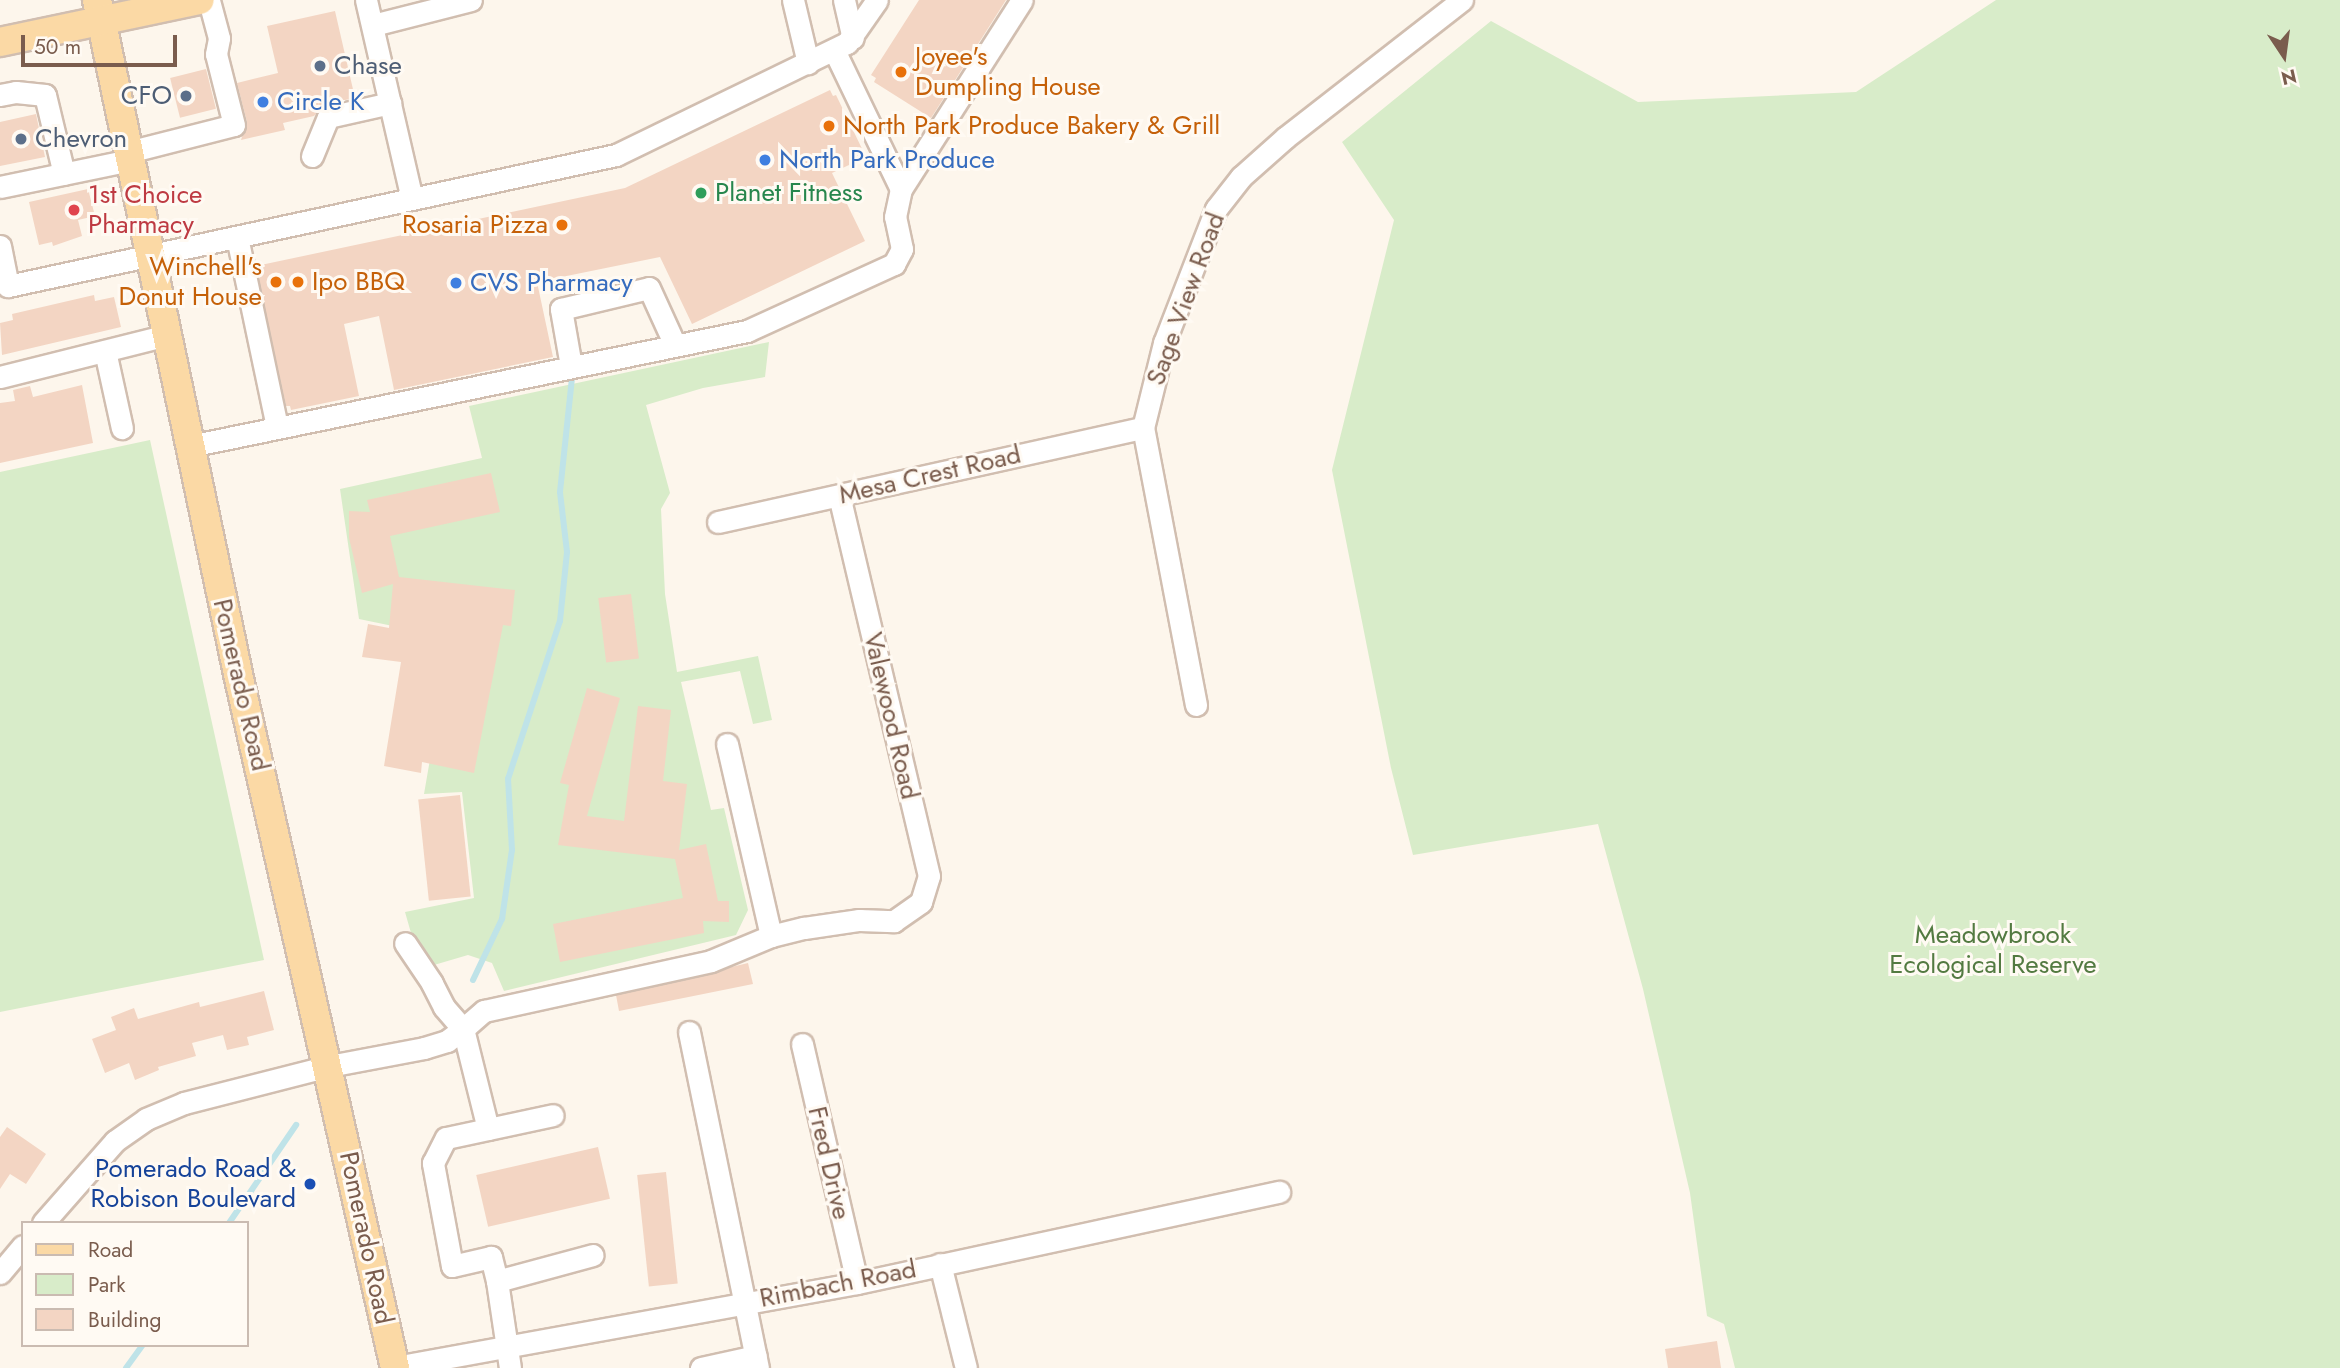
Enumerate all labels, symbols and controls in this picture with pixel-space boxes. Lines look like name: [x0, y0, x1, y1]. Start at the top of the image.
scale bar: [24, 21, 180, 65]
north arrow: [2249, 21, 2319, 91]
text: 50 m: [34, 32, 81, 62]
place label: Joyee's Dumpling House: [915, 41, 1101, 102]
place label: Chase: [334, 50, 402, 82]
marker: Chase: [312, 58, 328, 74]
text: N: [2278, 62, 2299, 92]
marker: Joyee's Dumpling House: [893, 64, 909, 80]
place label: CFO: [121, 80, 172, 112]
place label: Circle K: [277, 86, 364, 118]
marker: CFO: [178, 88, 194, 104]
marker: Circle K: [255, 94, 271, 110]
place label: North Park Produce Bakery & Grill: [843, 110, 1220, 142]
marker: North Park Produce Bakery & Grill: [821, 118, 837, 134]
place label: Chevron: [35, 123, 127, 155]
marker: Chevron: [13, 131, 29, 147]
place label: North Park Produce: [779, 144, 995, 176]
marker: North Park Produce: [757, 152, 773, 168]
place label: Planet Fitness: [715, 177, 863, 209]
place label: 1st Choice Pharmacy: [88, 179, 202, 241]
marker: Planet Fitness: [693, 185, 709, 201]
marker: 1st Choice Pharmacy: [66, 202, 82, 218]
place label: Rosaria Pizza: [402, 209, 548, 241]
street label: Sage View Road: [1140, 209, 1232, 389]
marker: Rosaria Pizza: [554, 217, 570, 233]
place label: Winchell's Donut House: [118, 251, 262, 312]
place label: Ipo BBQ: [312, 266, 405, 298]
place label: CVS Pharmacy: [470, 267, 633, 299]
marker: Winchell's Donut House: [268, 274, 284, 290]
marker: Ipo BBQ: [290, 274, 306, 290]
marker: CVS Pharmacy: [448, 275, 464, 291]
street label: Mesa Crest Road: [836, 439, 1024, 511]
street label: Pomerado Road: [206, 596, 276, 774]
street label: Valewood Road: [857, 629, 925, 803]
park label: Meadowbrook Ecological Reserve: [1889, 919, 2097, 981]
street label: Fred Drive: [801, 1104, 857, 1222]
street label: Pomerado Road: [332, 1149, 400, 1327]
place label: Pomerado Road & Robison Boulevard: [91, 1153, 296, 1214]
marker: Pomerado Road & Robison Boulevard: [302, 1176, 318, 1192]
legend: [21, 1221, 248, 1347]
text: Road: [88, 1235, 133, 1265]
street label: Rimbach Road: [757, 1254, 919, 1314]
text: Park: [88, 1270, 125, 1300]
text: Building: [88, 1305, 161, 1335]

